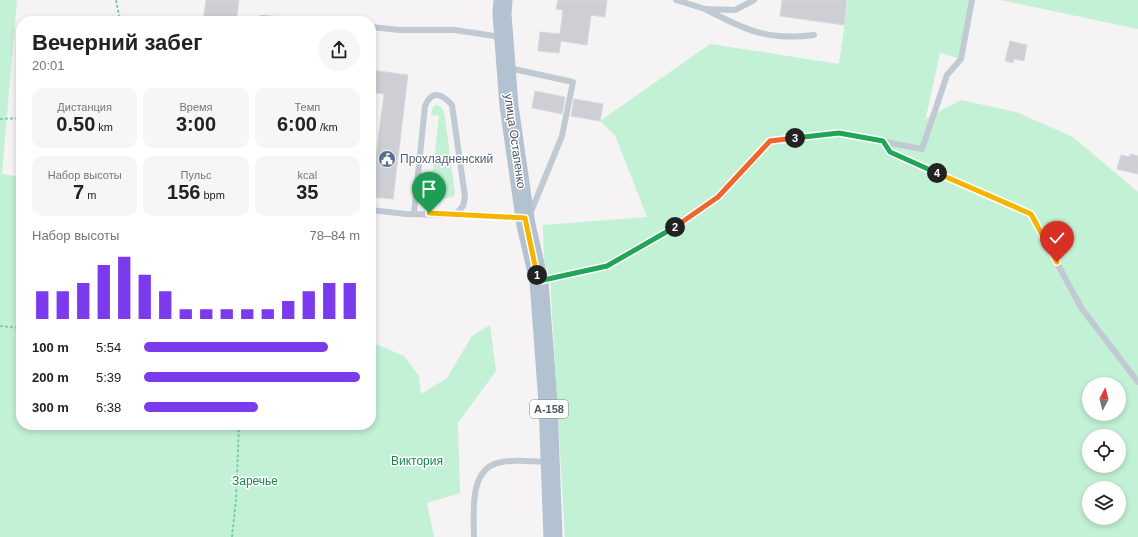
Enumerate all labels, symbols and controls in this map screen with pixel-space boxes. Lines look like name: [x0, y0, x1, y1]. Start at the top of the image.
button: share: [318, 29, 360, 71]
text: Вечерний забег: [32, 30, 202, 55]
text: 20:01: [32, 58, 65, 73]
street label: улица Остапенко: [501, 93, 529, 190]
text: Дистанция: [57, 101, 112, 113]
text: Время: [179, 101, 213, 113]
text: Темп: [294, 101, 320, 113]
text: 0.50: [56, 113, 95, 135]
text: 3:00: [176, 113, 216, 135]
text: 6:00: [277, 113, 317, 135]
text: km: [95, 121, 113, 133]
text: /km: [317, 121, 338, 133]
pin: 3: [785, 128, 805, 148]
text: 3: [792, 132, 798, 144]
public building icon: Прохладненский: [377, 149, 397, 169]
place label: Прохладненский: [400, 152, 493, 166]
pin: 4: [927, 163, 947, 183]
text: 4: [934, 167, 940, 179]
text: Набор высоты: [48, 169, 122, 181]
text: Пульс: [181, 169, 211, 181]
text: kcal: [298, 169, 317, 181]
pin: [412, 172, 446, 213]
icon: arrive: [418, 178, 440, 200]
text: 7: [73, 181, 84, 203]
text: 156: [167, 181, 200, 203]
text: 35: [296, 181, 318, 203]
text: m: [84, 189, 96, 201]
text: bpm: [200, 189, 225, 201]
pin: 2: [665, 217, 685, 237]
text: 2: [672, 221, 678, 233]
pin: [1040, 221, 1074, 262]
icon: check: [1046, 227, 1068, 249]
text: Набор высоты: [32, 228, 119, 243]
text: 78–84 m: [309, 228, 360, 243]
pin: 1: [527, 265, 547, 285]
text: 1: [534, 269, 540, 281]
text: 100 m: [32, 340, 69, 355]
text: 5:54: [96, 340, 121, 355]
text: 200 m: [32, 370, 69, 385]
text: 5:39: [96, 370, 121, 385]
north arrow: [1082, 377, 1126, 421]
map controls: [1082, 377, 1126, 525]
text: 300 m: [32, 400, 69, 415]
text: 6:38: [96, 400, 121, 415]
road number: А-158: [530, 400, 568, 418]
button: locate: [1082, 429, 1126, 473]
park label: Виктория: [391, 454, 443, 468]
park label: Заречье: [232, 474, 278, 488]
button: layers: [1082, 481, 1126, 525]

